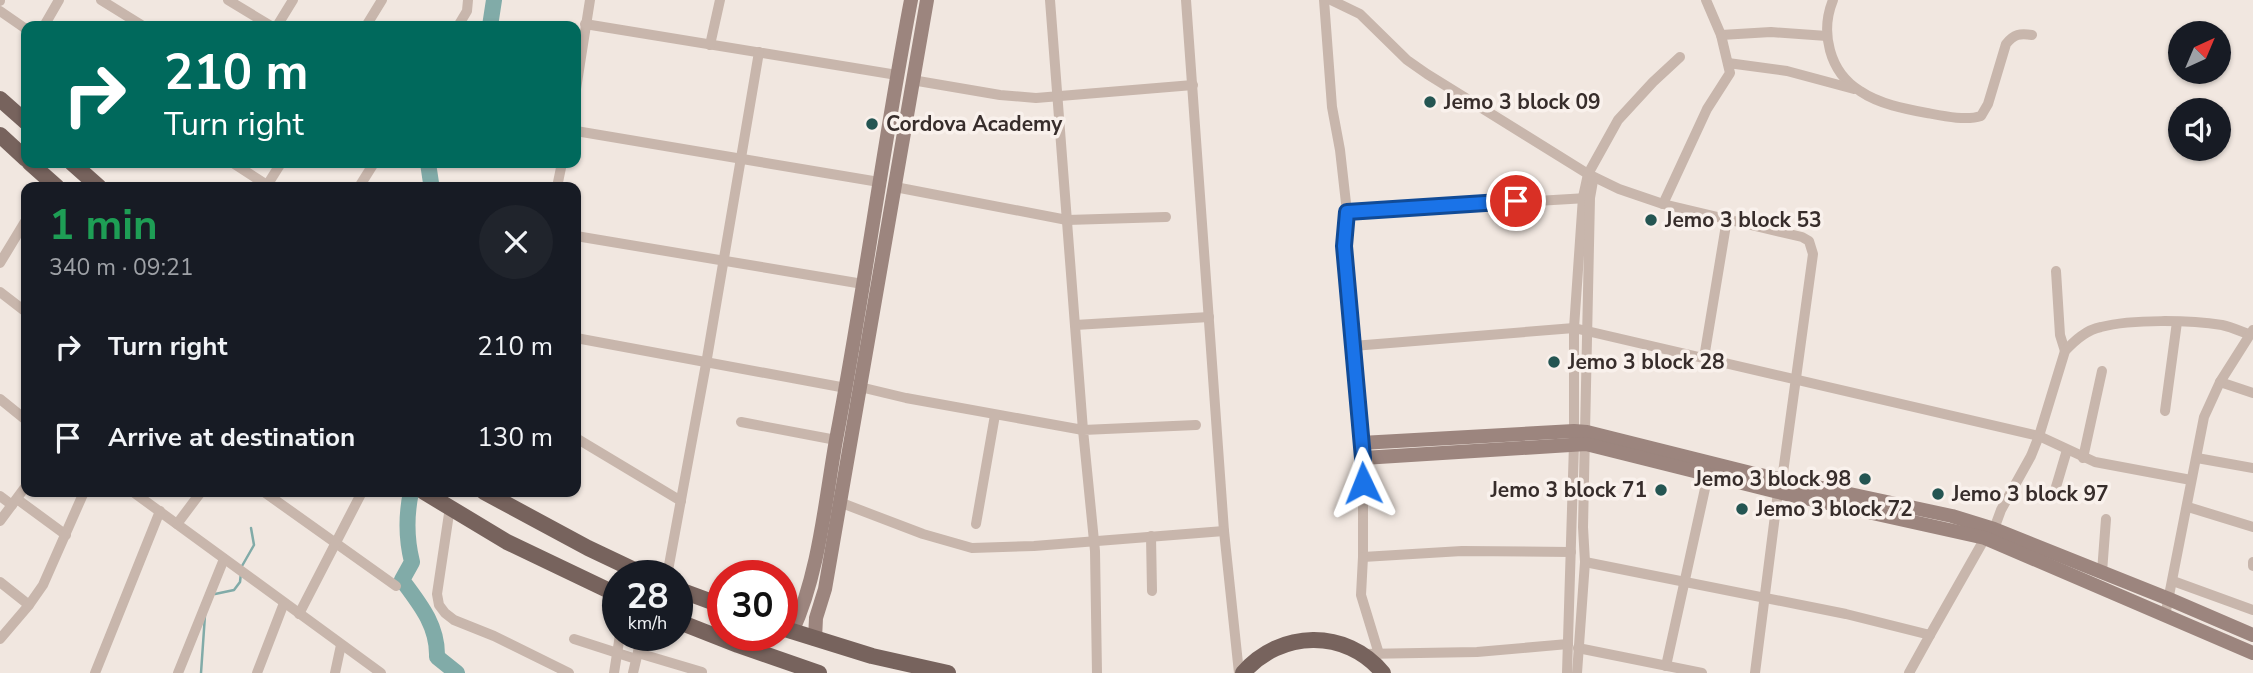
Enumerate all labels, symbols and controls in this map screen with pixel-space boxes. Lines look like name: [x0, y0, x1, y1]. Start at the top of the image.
north arrow: [2168, 21, 2231, 84]
map controls: [2168, 21, 2231, 161]
text: 210 m: [164, 39, 308, 106]
icon: right: [49, 49, 140, 140]
place label: Jemo 3 block 09: [1443, 88, 1601, 116]
marker: Jemo 3 block 09: [1422, 94, 1438, 110]
button: sound: [2168, 98, 2231, 161]
text: Turn right: [164, 103, 304, 146]
place label: Cordova Academy: [886, 110, 1063, 138]
marker: Cordova Academy: [864, 116, 880, 132]
pin: [1486, 171, 1546, 231]
icon: arrive: [1497, 182, 1535, 220]
text: 1 min: [49, 197, 158, 254]
button: close: [479, 205, 553, 279]
place label: Jemo 3 block 53: [1664, 206, 1822, 234]
marker: Jemo 3 block 53: [1643, 212, 1659, 228]
text: 340 m · 09:21: [49, 252, 194, 283]
icon: right: [49, 328, 87, 366]
text: Turn right: [108, 329, 227, 364]
text: 210 m: [477, 329, 553, 364]
place label: Jemo 3 block 28: [1567, 348, 1725, 376]
marker: Jemo 3 block 28: [1546, 354, 1562, 370]
icon: arrive: [49, 419, 87, 457]
text: Arrive at destination: [108, 420, 355, 455]
text: 130 m: [477, 420, 553, 455]
position arrow: [1326, 446, 1400, 520]
place label: Jemo 3 block 98: [1693, 465, 1851, 493]
marker: Jemo 3 block 98: [1857, 471, 1873, 487]
place label: Jemo 3 block 71: [1489, 476, 1647, 504]
place label: Jemo 3 block 97: [1951, 480, 2109, 508]
marker: Jemo 3 block 71: [1653, 482, 1669, 498]
marker: Jemo 3 block 97: [1930, 486, 1946, 502]
place label: Jemo 3 block 72: [1755, 495, 1913, 523]
marker: Jemo 3 block 72: [1734, 501, 1750, 517]
speed limit sign: 30: [707, 560, 798, 651]
text: 28: [626, 573, 669, 620]
text: km/h: [628, 611, 667, 635]

